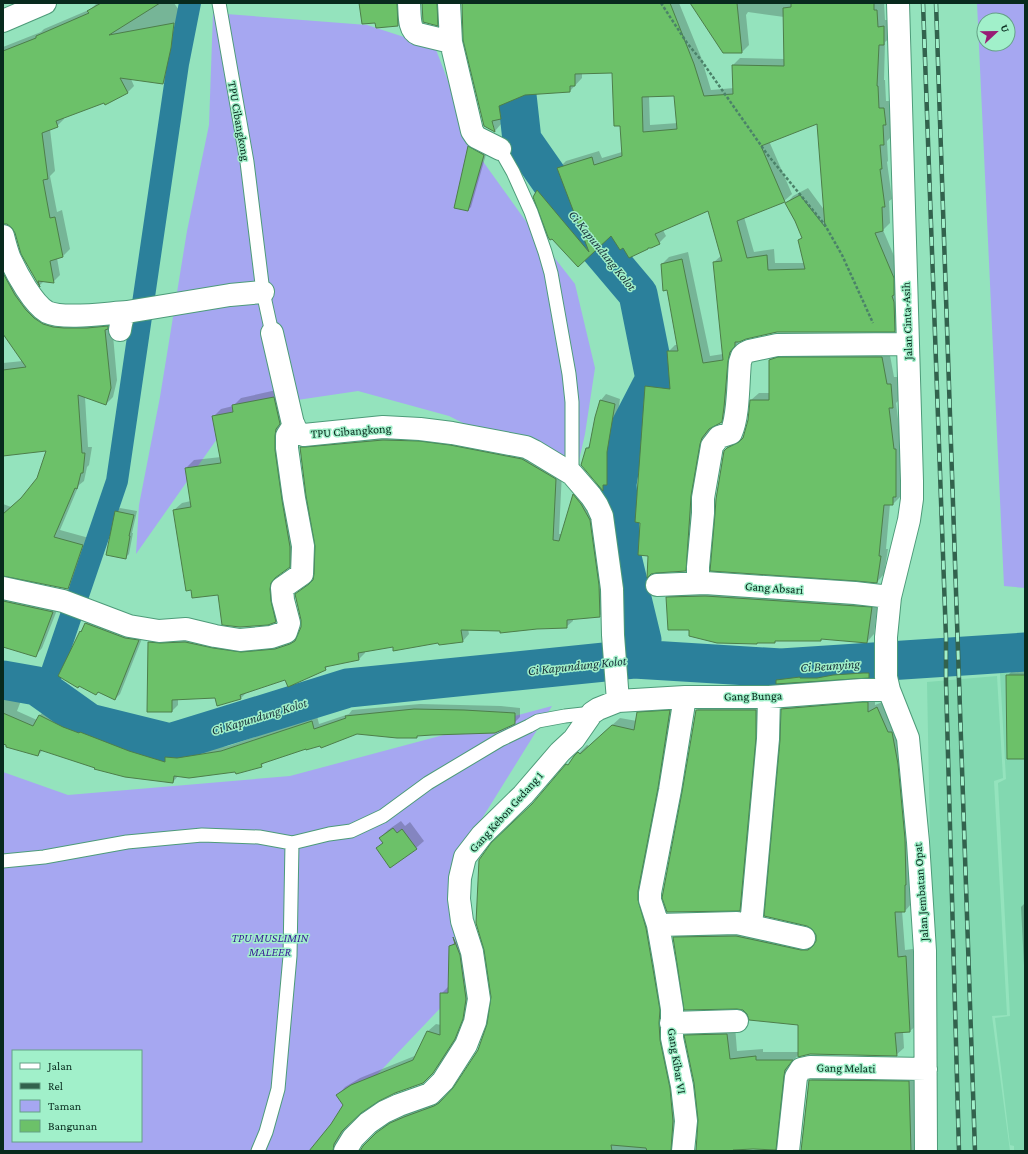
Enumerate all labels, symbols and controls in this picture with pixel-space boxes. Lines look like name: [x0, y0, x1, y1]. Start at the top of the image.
north arrow: [976, 12, 1016, 52]
text: U: [998, 23, 1012, 34]
street label: TPU Cibangkong: [225, 80, 253, 162]
water label: Ci Kapundung Kolot: [566, 207, 640, 294]
street label: Jalan Cinta-Asih: [899, 281, 915, 361]
street label: TPU Cibangkong: [310, 421, 392, 441]
street label: Gang Absari: [744, 579, 804, 597]
water label: Ci Kapundung Kolot: [527, 653, 627, 678]
water label: Ci Beunying: [800, 656, 862, 675]
street label: Gang Bunga: [724, 688, 783, 704]
water label: Ci Kapundung Kolot: [210, 695, 309, 738]
street label: Gang Kebon Gedang 1: [466, 769, 546, 855]
street label: Jalan Jembatan Opat: [911, 841, 931, 943]
park label: TPU MUSLIMIN MALEER: [231, 931, 310, 959]
street label: Gang Kibar VI: [665, 1027, 689, 1095]
legend: [12, 1050, 142, 1142]
text: Jalan: [47, 1059, 73, 1073]
street label: Gang Melati: [817, 1060, 875, 1076]
text: Rel: [48, 1079, 63, 1093]
text: Taman: [48, 1099, 82, 1113]
text: Bangunan: [48, 1119, 98, 1133]

